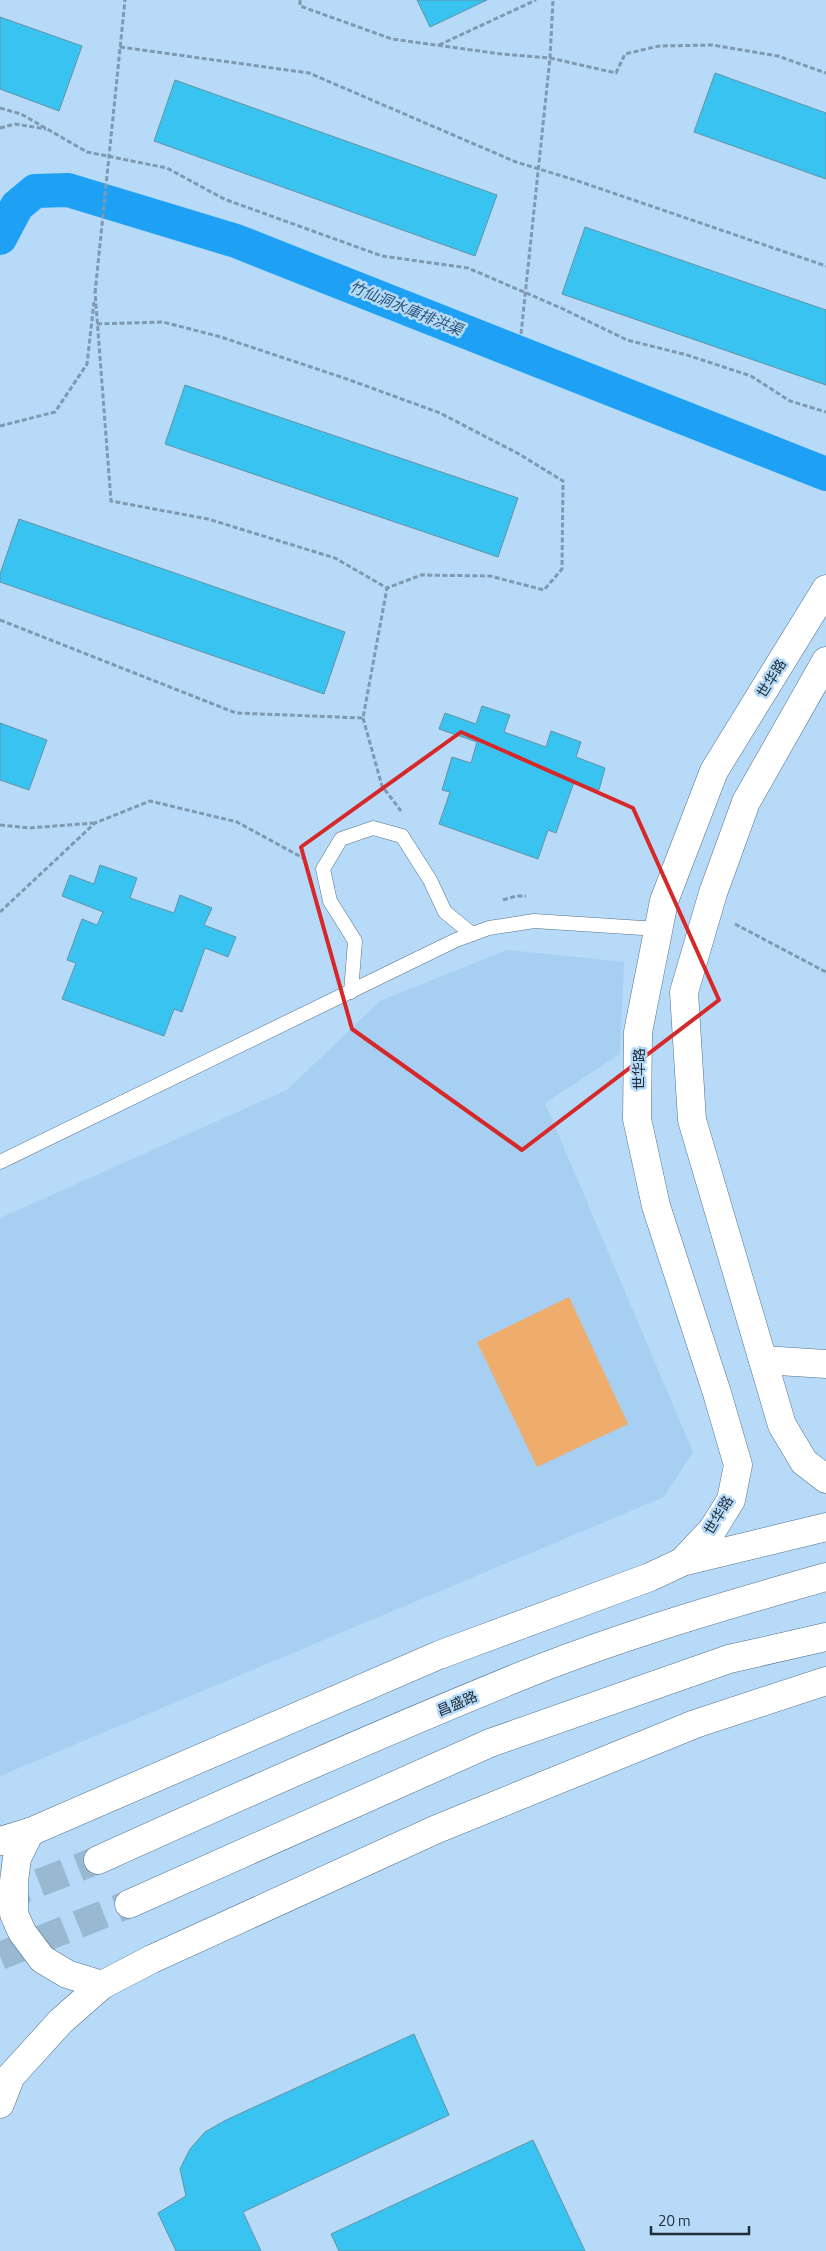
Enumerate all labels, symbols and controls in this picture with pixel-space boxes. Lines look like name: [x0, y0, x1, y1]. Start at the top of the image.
water label: 竹仙洞水庫排洪渠: [346, 275, 468, 342]
street label: 世华路: [751, 655, 791, 701]
street label: 世华路: [628, 1048, 649, 1090]
street label: 世华路: [698, 1492, 738, 1538]
street label: 昌盛路: [434, 1685, 480, 1721]
scale bar: [651, 2204, 748, 2236]
text: 20 m: [658, 2209, 691, 2232]

